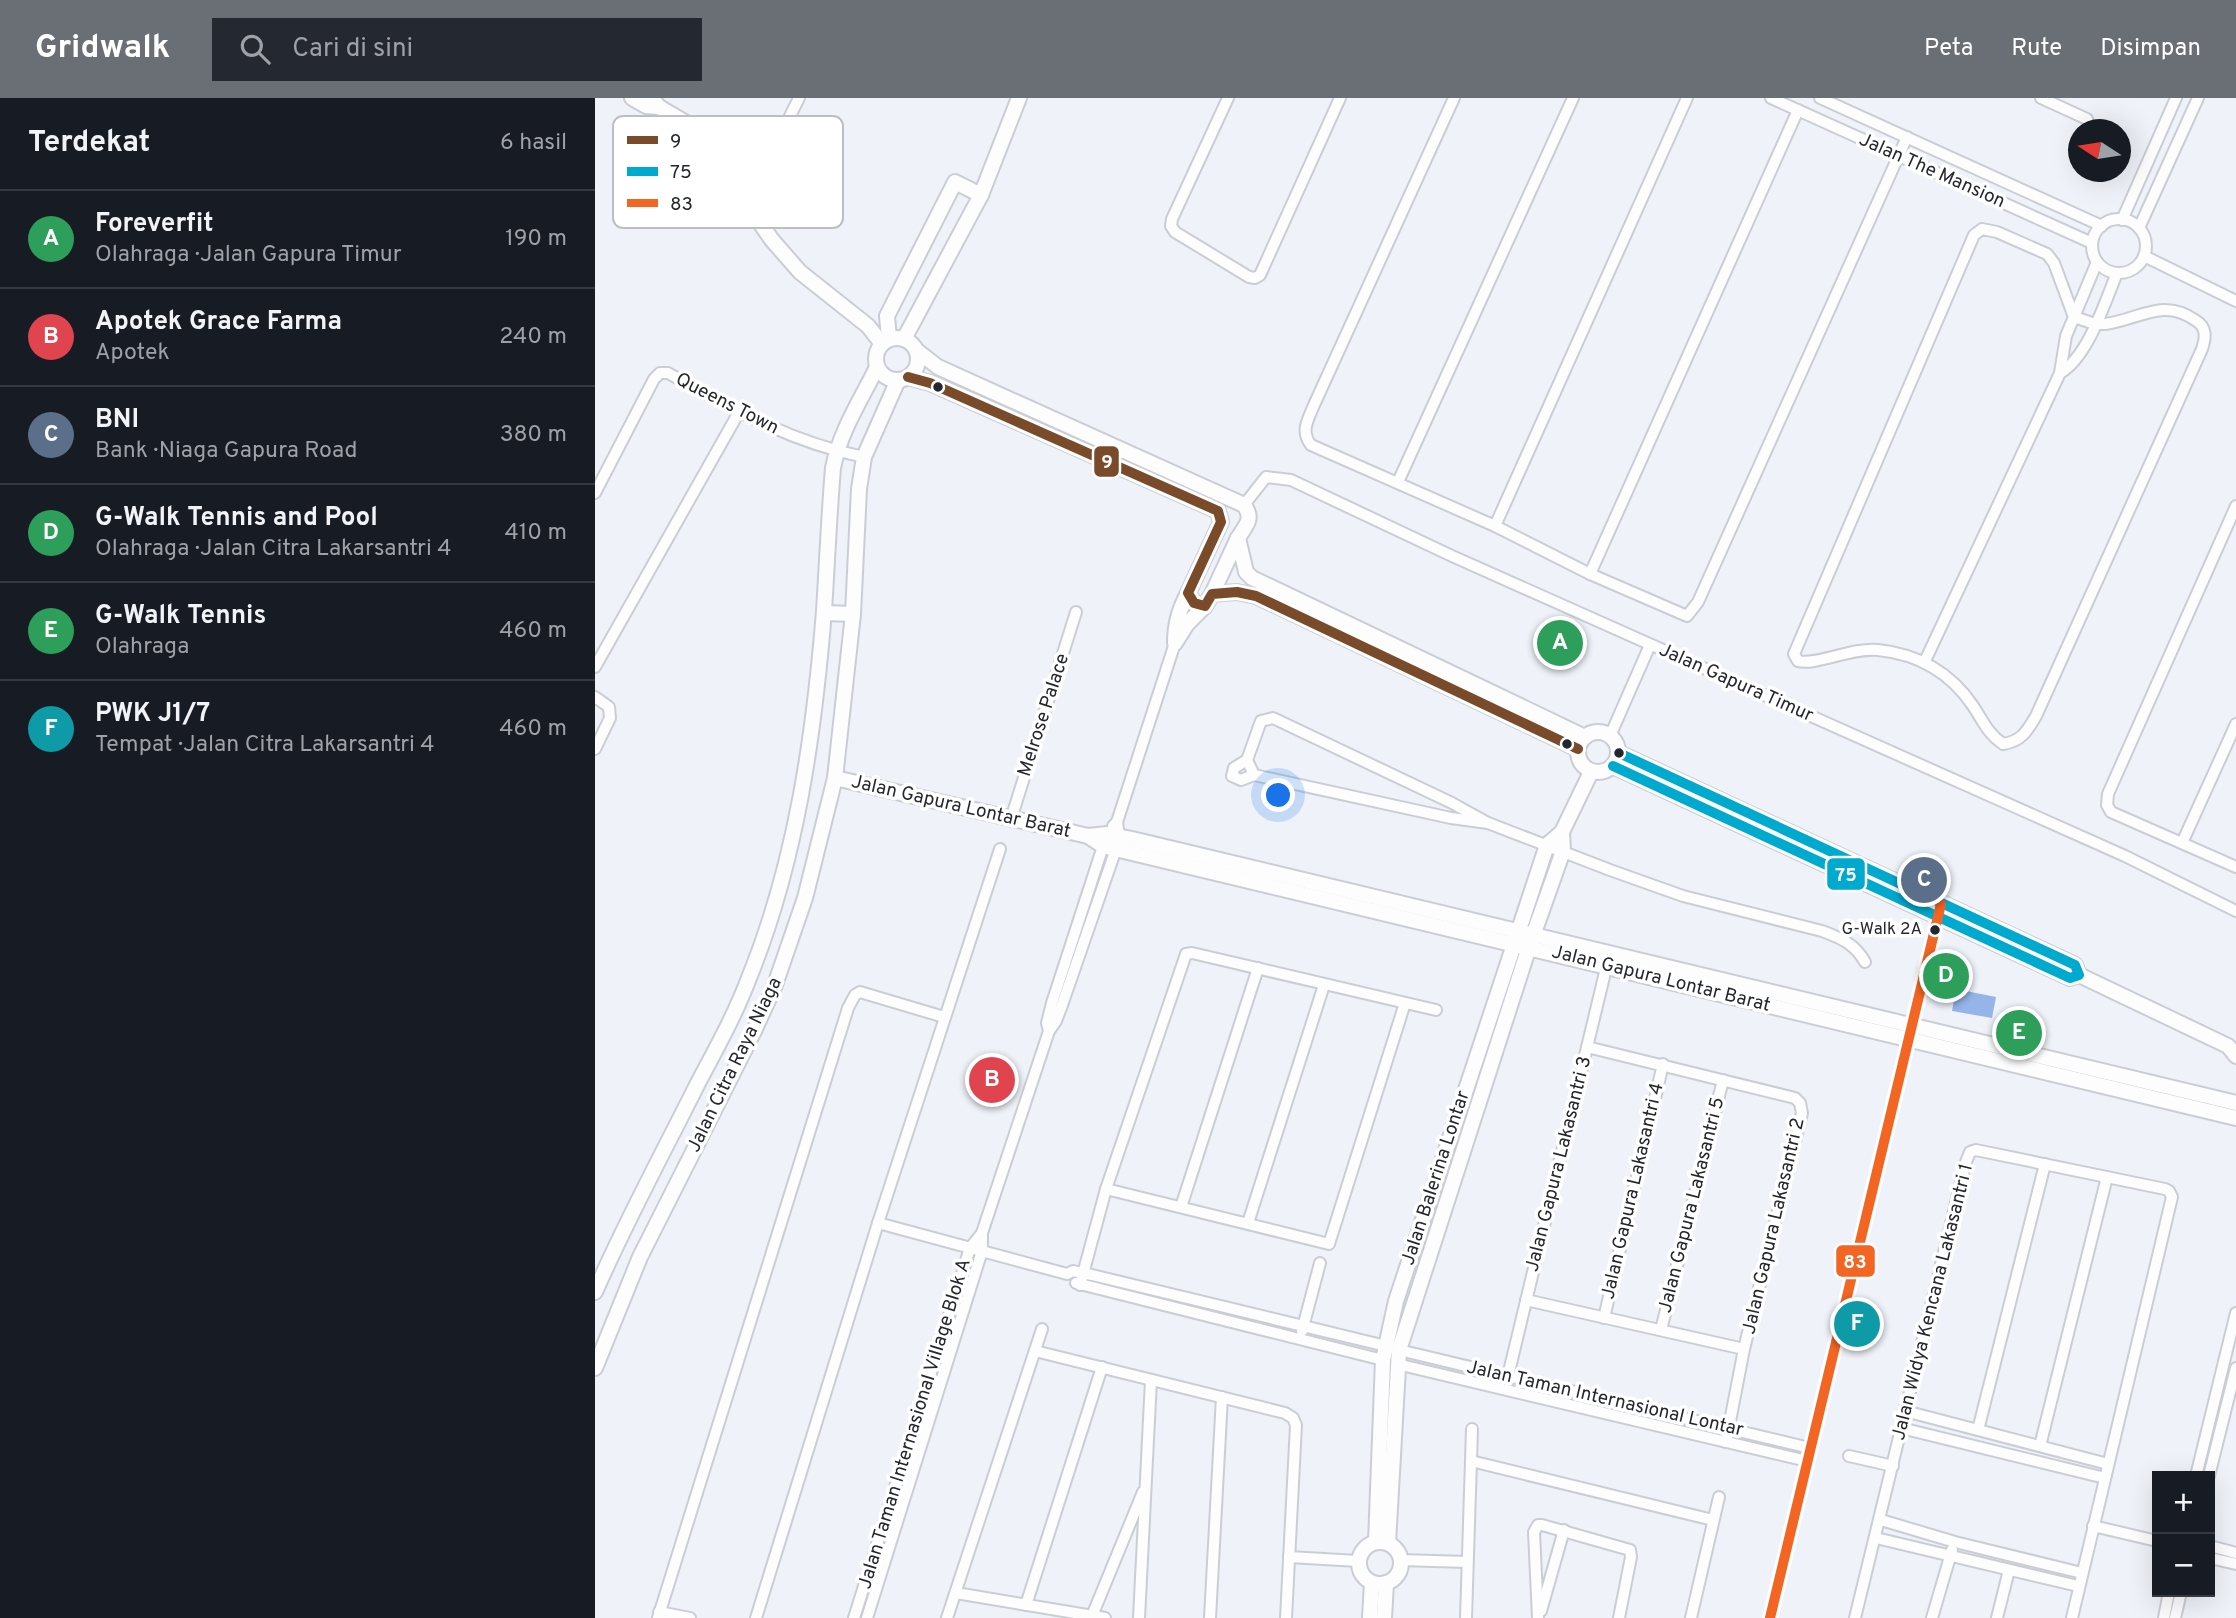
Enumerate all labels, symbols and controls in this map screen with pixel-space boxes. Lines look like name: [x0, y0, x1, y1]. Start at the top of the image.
search box: [212, 18, 702, 81]
text: Gridwalk: [35, 28, 170, 70]
icon: search: [236, 30, 274, 68]
text: Cari di sini: [292, 33, 413, 66]
text: Peta: [1924, 34, 1973, 64]
text: Rute: [2011, 34, 2062, 64]
text: Disimpan: [2100, 34, 2201, 64]
legend: [613, 116, 843, 228]
north arrow: [2068, 119, 2131, 182]
text: Terdekat: [28, 125, 150, 162]
street label: Jalan The Mansion: [1855, 128, 2009, 214]
text: 6 hasil: [500, 129, 567, 158]
text: 9: [670, 130, 681, 154]
text: 75: [670, 161, 692, 185]
text: 83: [670, 193, 693, 217]
text: Foreverfit: [95, 208, 213, 241]
text: A: [43, 225, 59, 254]
text: 190 m: [505, 225, 567, 254]
text: Olahraga · Jalan Gapura Timur: [95, 241, 402, 270]
text: Apotek Grace Farma: [95, 306, 342, 339]
text: B: [43, 323, 59, 352]
text: 240 m: [499, 323, 567, 352]
text: Apotek: [95, 339, 170, 368]
street label: Queens Town: [671, 368, 783, 440]
unlabelled marker: [931, 380, 945, 394]
text: BNI: [95, 404, 139, 437]
text: C: [44, 421, 58, 450]
text: 380 m: [500, 421, 567, 450]
text: Bank · Niaga Gapura Road: [95, 437, 357, 466]
line badge: 9: [1093, 445, 1120, 478]
text: 9: [1101, 451, 1113, 475]
text: G-Walk Tennis and Pool: [95, 502, 378, 535]
text: D: [43, 519, 59, 548]
text: 410 m: [504, 519, 567, 548]
text: Olahraga · Jalan Citra Lakarsantri 4: [95, 535, 451, 564]
text: G-Walk Tennis: [95, 600, 266, 633]
text: E: [44, 617, 58, 646]
text: 460 m: [499, 617, 567, 646]
pin: A: [1537, 617, 1583, 669]
text: Olahraga: [95, 633, 189, 662]
street label: Jalan Gapura Timur: [1655, 638, 1818, 728]
street label: Melrose Palace: [1013, 650, 1075, 780]
text: PWK J1/7: [95, 698, 210, 731]
text: F: [44, 715, 58, 744]
text: 460 m: [499, 715, 567, 744]
text: Tempat · Jalan Citra Lakarsantri 4: [95, 731, 435, 760]
unlabelled marker: [1560, 737, 1574, 751]
unlabelled marker: [1612, 746, 1626, 760]
street label: Jalan Gapura Lontar Barat: [849, 770, 1073, 844]
your location: [1261, 778, 1295, 812]
pin: C: [1901, 854, 1947, 906]
line badge: 75: [1826, 857, 1866, 891]
text: 75: [1835, 864, 1857, 888]
place label: G-Walk 2A: [1842, 919, 1922, 941]
marker: G-Walk 2A: [1928, 923, 1942, 937]
street label: Jalan Gapura Lontar Barat: [1549, 940, 1773, 1018]
pin: D: [1923, 950, 1969, 1002]
street label: Jalan Citra Raya Niaga: [682, 974, 788, 1156]
pin: E: [1996, 1007, 2042, 1059]
pin: B: [969, 1054, 1015, 1106]
street label: Jalan Gapura Lakasantri 3: [1521, 1054, 1597, 1274]
street label: Jalan Gapura Lakasantri 4: [1596, 1080, 1670, 1302]
street label: Jalan Balerina Lontar: [1396, 1087, 1476, 1268]
street label: Jalan Gapura Lakasantri 5: [1654, 1095, 1730, 1315]
street label: Jalan Gapura Lakasantri 2: [1737, 1115, 1811, 1337]
street label: Jalan Widya Kencana Lakasantri 1: [1887, 1161, 1979, 1443]
line badge: 83: [1835, 1244, 1876, 1278]
text: 83: [1843, 1251, 1867, 1275]
street label: Jalan Taman Internasional Village Blok A: [853, 1256, 977, 1592]
pin: F: [1834, 1298, 1880, 1350]
street label: Jalan Taman Internasional Lontar: [1464, 1355, 1746, 1443]
map controls: [2152, 1471, 2215, 1597]
button: +: [2152, 1471, 2215, 1534]
button: −: [2152, 1534, 2215, 1597]

